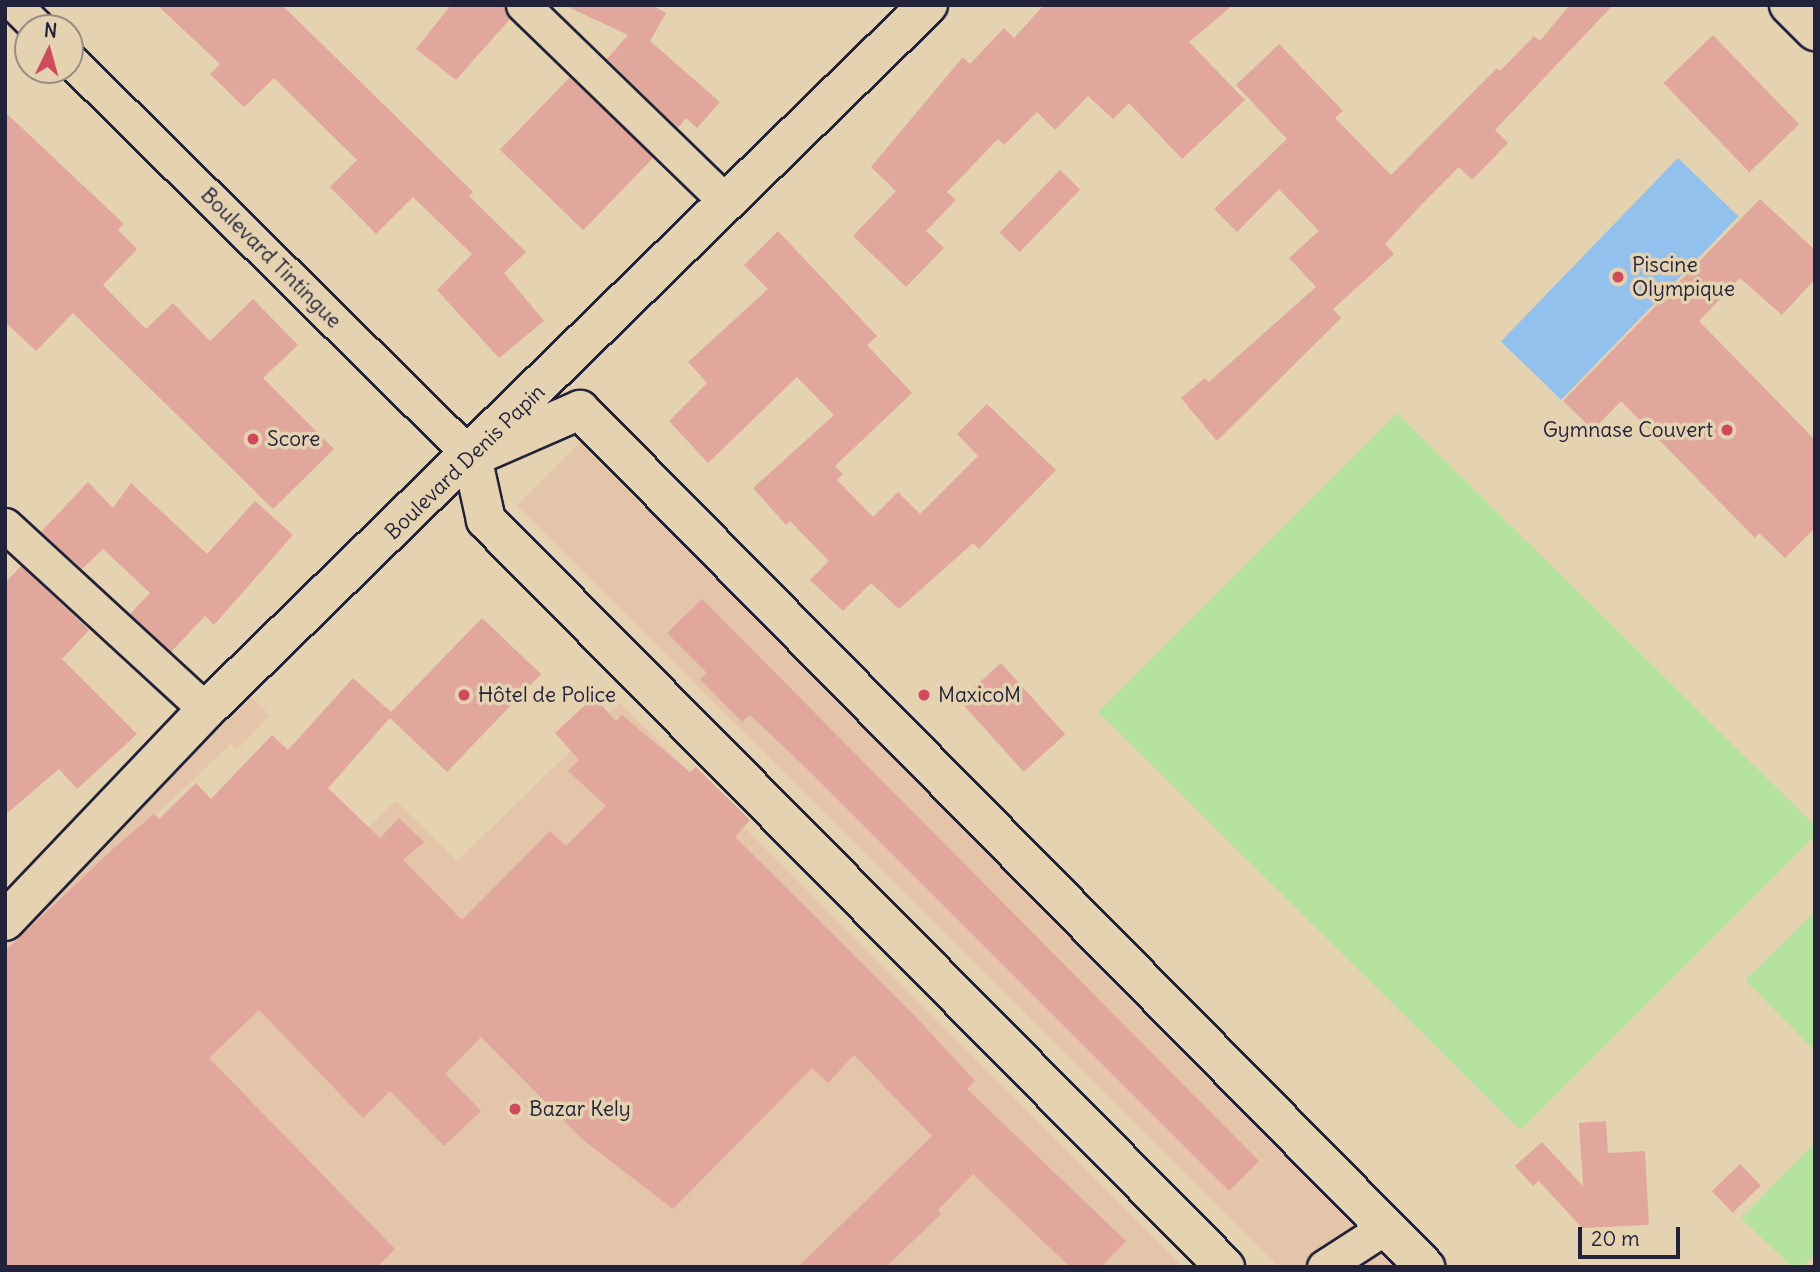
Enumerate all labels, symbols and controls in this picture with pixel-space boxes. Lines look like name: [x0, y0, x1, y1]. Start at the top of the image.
north arrow: [14, 14, 84, 84]
text: N: [43, 18, 58, 43]
street label: Boulevard Tintingue: [195, 182, 347, 334]
place label: Piscine Olympique: [1632, 252, 1735, 302]
marker: Piscine Olympique: [1610, 269, 1626, 285]
street label: Boulevard Denis Papin: [380, 379, 550, 545]
place label: Gymnase Couvert: [1543, 417, 1713, 443]
marker: Gymnase Couvert: [1719, 422, 1735, 438]
place label: Score: [267, 426, 320, 452]
marker: Score: [245, 431, 261, 447]
place label: Hôtel de Police: [478, 682, 616, 708]
place label: MaxicoM: [938, 682, 1021, 708]
marker: Hôtel de Police: [456, 687, 472, 703]
marker: MaxicoM: [916, 687, 932, 703]
place label: Bazar Kely: [529, 1096, 631, 1122]
marker: Bazar Kely: [507, 1101, 523, 1117]
scale bar: [1582, 1212, 1684, 1256]
text: 20 m: [1591, 1225, 1640, 1252]

